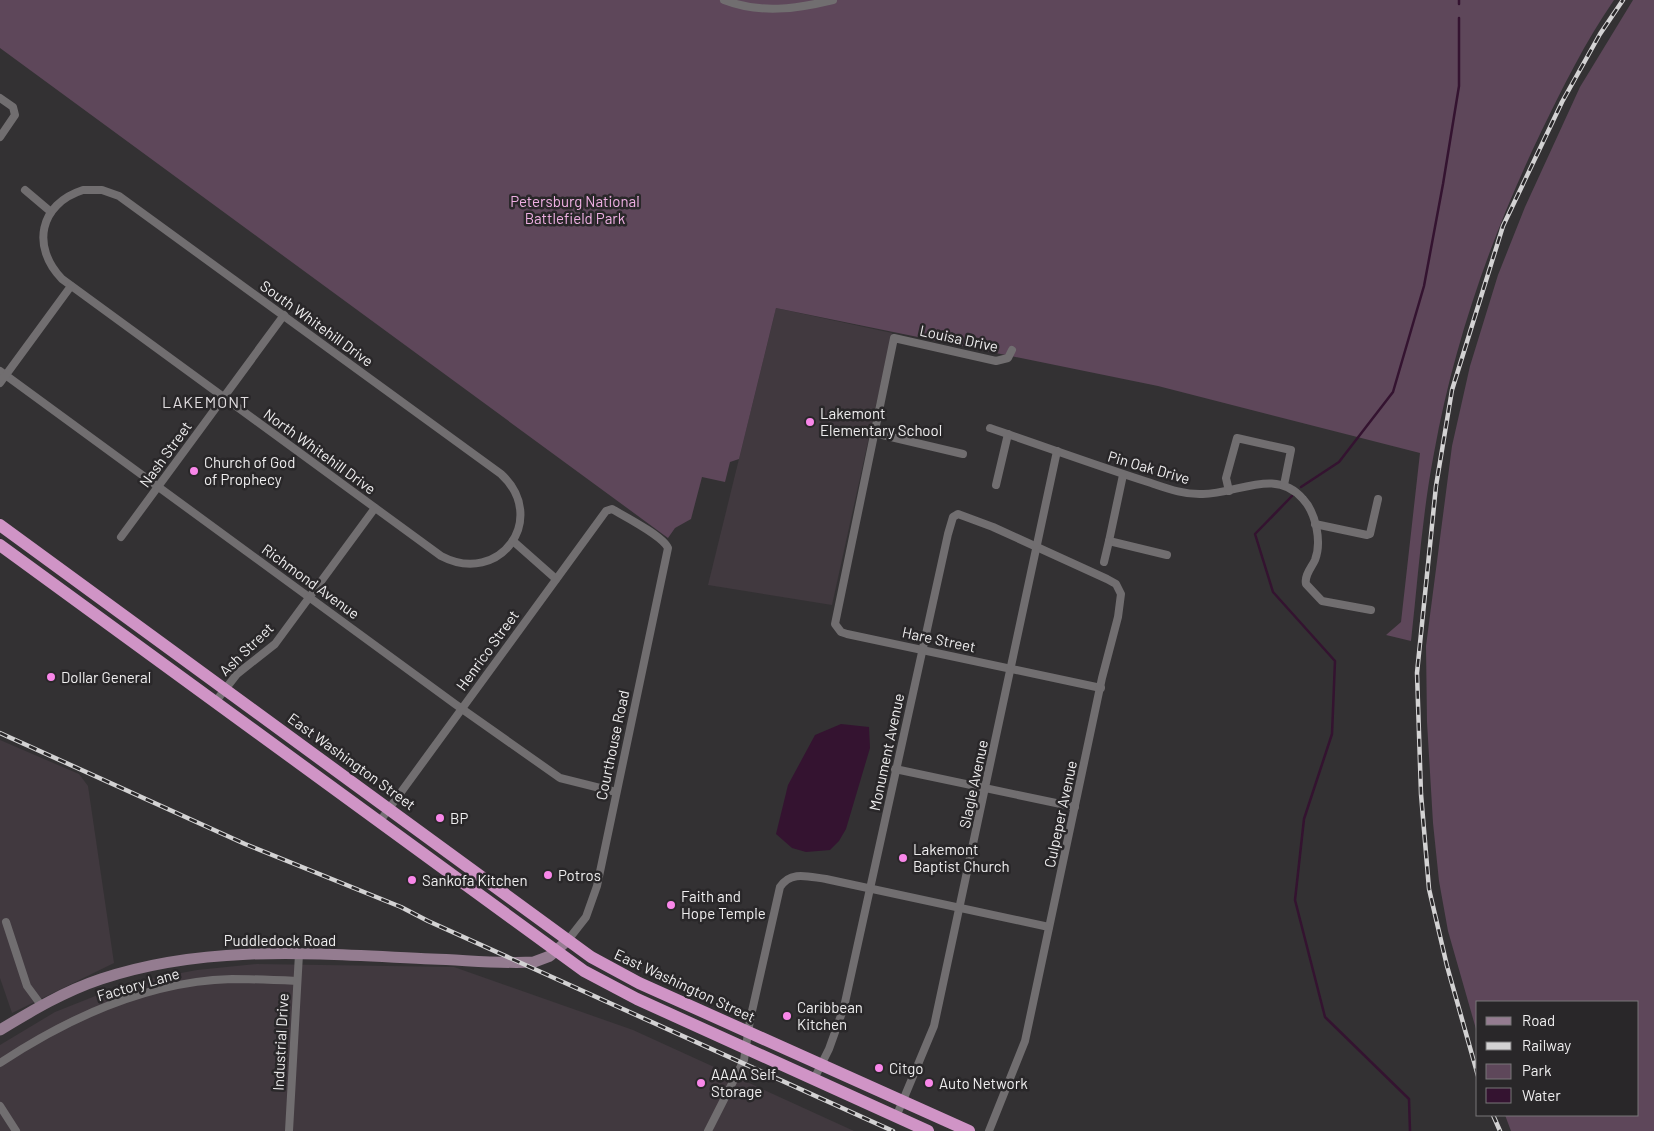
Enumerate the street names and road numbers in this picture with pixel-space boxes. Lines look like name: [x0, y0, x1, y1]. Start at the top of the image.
street label: South Whitehill Drive: [257, 276, 377, 370]
street label: Louisa Drive: [918, 321, 1000, 355]
street label: North Whitehill Drive: [260, 404, 380, 498]
street label: Nash Street: [135, 418, 195, 490]
street label: Pin Oak Drive: [1106, 447, 1192, 487]
street label: Richmond Avenue: [259, 540, 363, 622]
street label: Henrico Street: [452, 606, 522, 694]
street label: Ash Street: [215, 619, 277, 679]
street label: Hare Street: [901, 622, 977, 656]
street label: Courthouse Road: [592, 688, 632, 802]
street label: Monument Avenue: [865, 692, 907, 812]
street label: East Washington Street: [285, 709, 419, 813]
street label: Slagle Avenue: [955, 738, 991, 830]
street label: Culpeper Avenue: [1040, 759, 1080, 869]
street label: Puddledock Road: [224, 931, 336, 949]
street label: East Washington Street: [612, 944, 758, 1026]
street label: Factory Lane: [95, 964, 181, 1004]
street label: Industrial Drive: [268, 993, 292, 1091]

